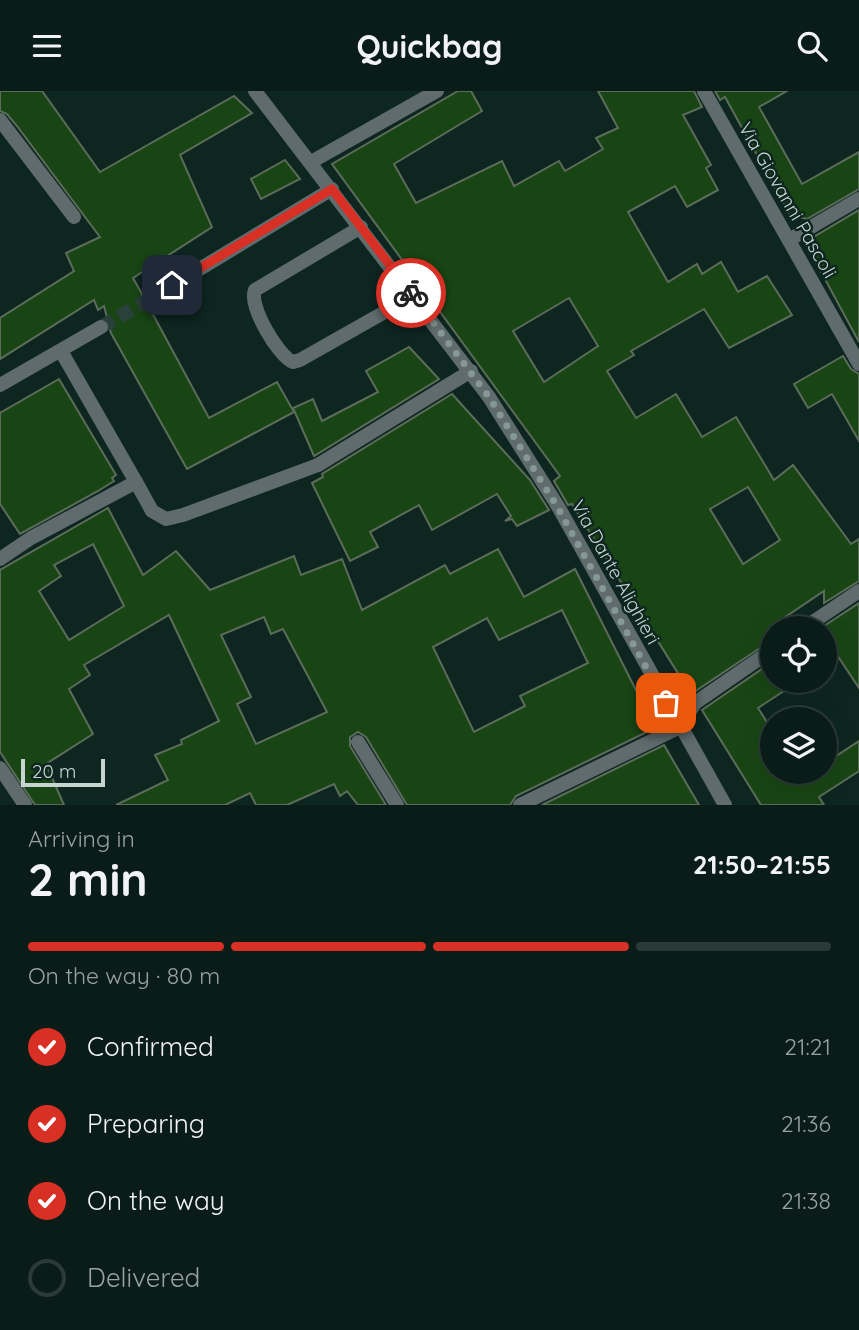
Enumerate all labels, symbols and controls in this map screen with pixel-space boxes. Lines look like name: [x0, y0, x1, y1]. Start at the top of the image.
text: Quickbag: [357, 26, 502, 66]
icon: menu: [28, 27, 66, 65]
icon: search: [793, 27, 831, 65]
street label: Via Giovanni Pascoli: [734, 118, 842, 282]
pin: [142, 255, 202, 315]
courier: [376, 258, 446, 328]
icon: home: [153, 266, 191, 304]
icon: bike: [392, 274, 430, 312]
street label: Via Dante Alighieri: [566, 496, 666, 648]
map controls: [760, 616, 837, 784]
button: locate: [760, 616, 837, 693]
pin: [636, 673, 696, 733]
icon: bag: [647, 684, 685, 722]
button: layers: [760, 707, 837, 784]
scale bar: [21, 756, 105, 788]
text: 20 m: [32, 759, 76, 783]
text: Arriving in: [28, 824, 135, 853]
text: 21:50–21:55: [693, 848, 831, 881]
text: 2 min: [28, 850, 148, 908]
text: On the way · 80 m: [28, 961, 220, 990]
icon: check: [28, 1028, 66, 1066]
text: Confirmed: [87, 1030, 214, 1063]
text: 21:21: [784, 1032, 831, 1061]
icon: check: [28, 1105, 66, 1143]
text: Preparing: [87, 1107, 205, 1140]
text: 21:36: [781, 1109, 831, 1138]
icon: check: [28, 1182, 66, 1220]
text: On the way: [87, 1184, 225, 1217]
text: 21:38: [781, 1186, 831, 1215]
text: Delivered: [87, 1261, 200, 1294]

